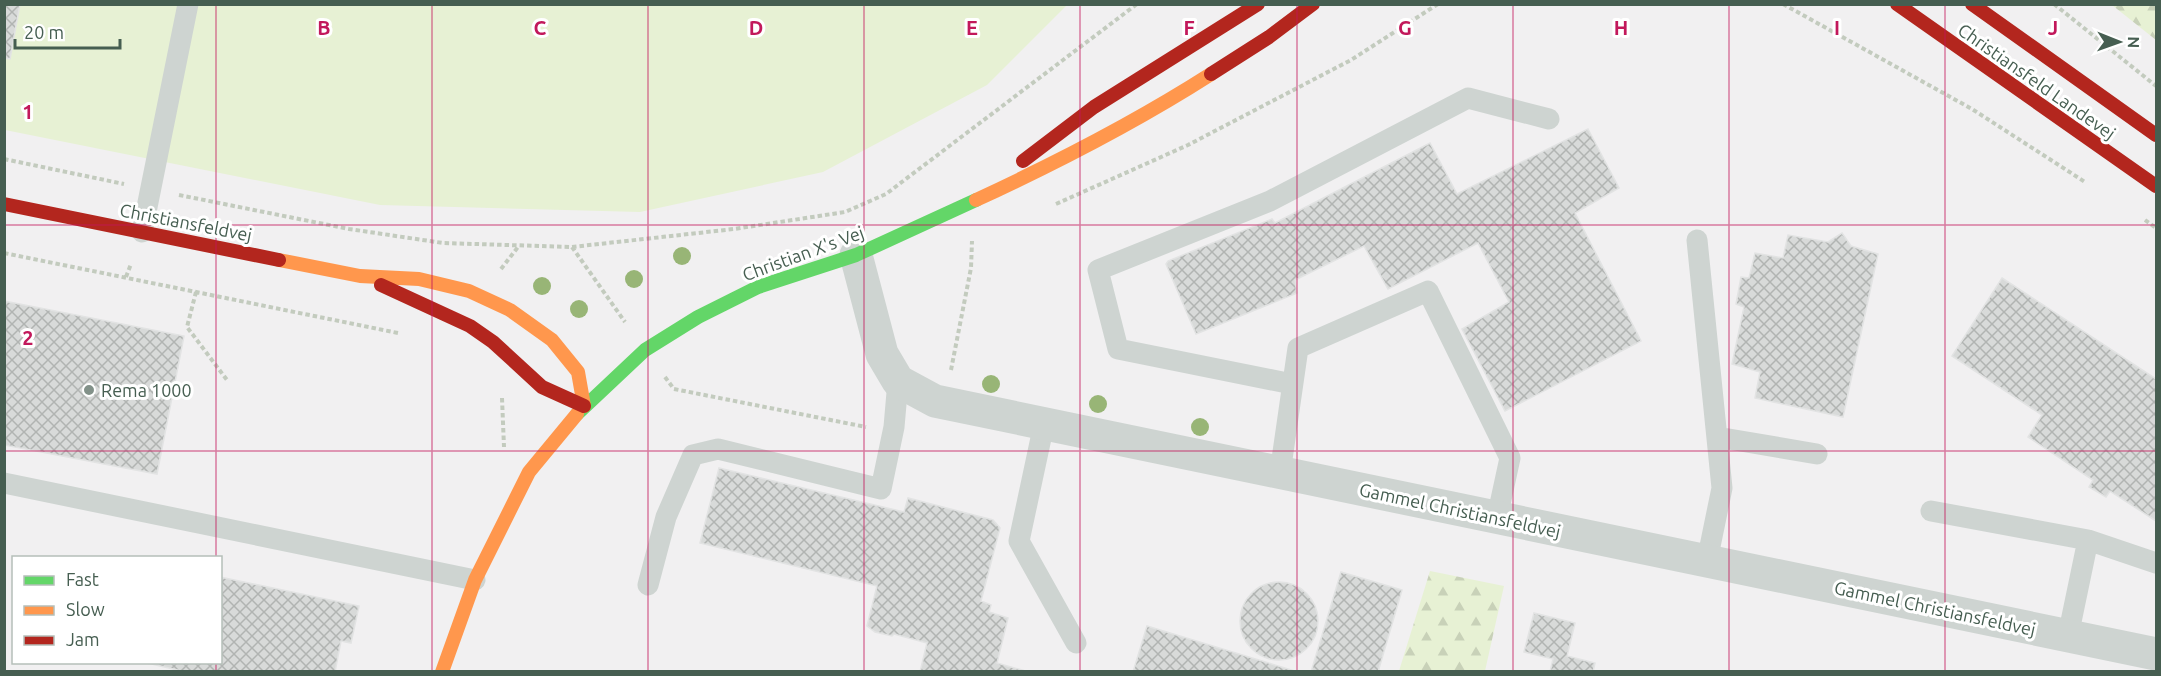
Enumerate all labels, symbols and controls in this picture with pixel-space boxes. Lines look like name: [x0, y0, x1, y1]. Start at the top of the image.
scale bar: [15, 12, 120, 50]
north arrow: [2089, 12, 2149, 72]
text: B: [317, 16, 331, 39]
text: C: [534, 16, 547, 39]
text: D: [749, 16, 763, 39]
text: E: [966, 16, 978, 39]
text: F: [1183, 16, 1195, 39]
text: G: [1398, 16, 1412, 39]
text: H: [1614, 16, 1628, 39]
text: I: [1834, 16, 1840, 39]
text: J: [2048, 16, 2058, 39]
street label: Christiansfeld Landevej: [1954, 19, 2120, 143]
text: 20 m: [24, 22, 64, 42]
text: N: [2125, 36, 2143, 48]
text: 1: [22, 100, 34, 123]
street label: Christiansfeldvej: [118, 199, 254, 245]
street label: Christian X's Vej: [739, 222, 867, 284]
text: 2: [22, 326, 34, 349]
place label: Rema 1000: [101, 380, 192, 400]
marker: Rema 1000: [82, 383, 96, 397]
street label: Gammel Christiansfeldvej: [1358, 479, 1562, 541]
legend: [12, 556, 222, 664]
text: Fast: [66, 569, 99, 589]
street label: Gammel Christiansfeldvej: [1833, 577, 2037, 639]
text: Slow: [66, 599, 105, 619]
text: Jam: [66, 629, 100, 649]

